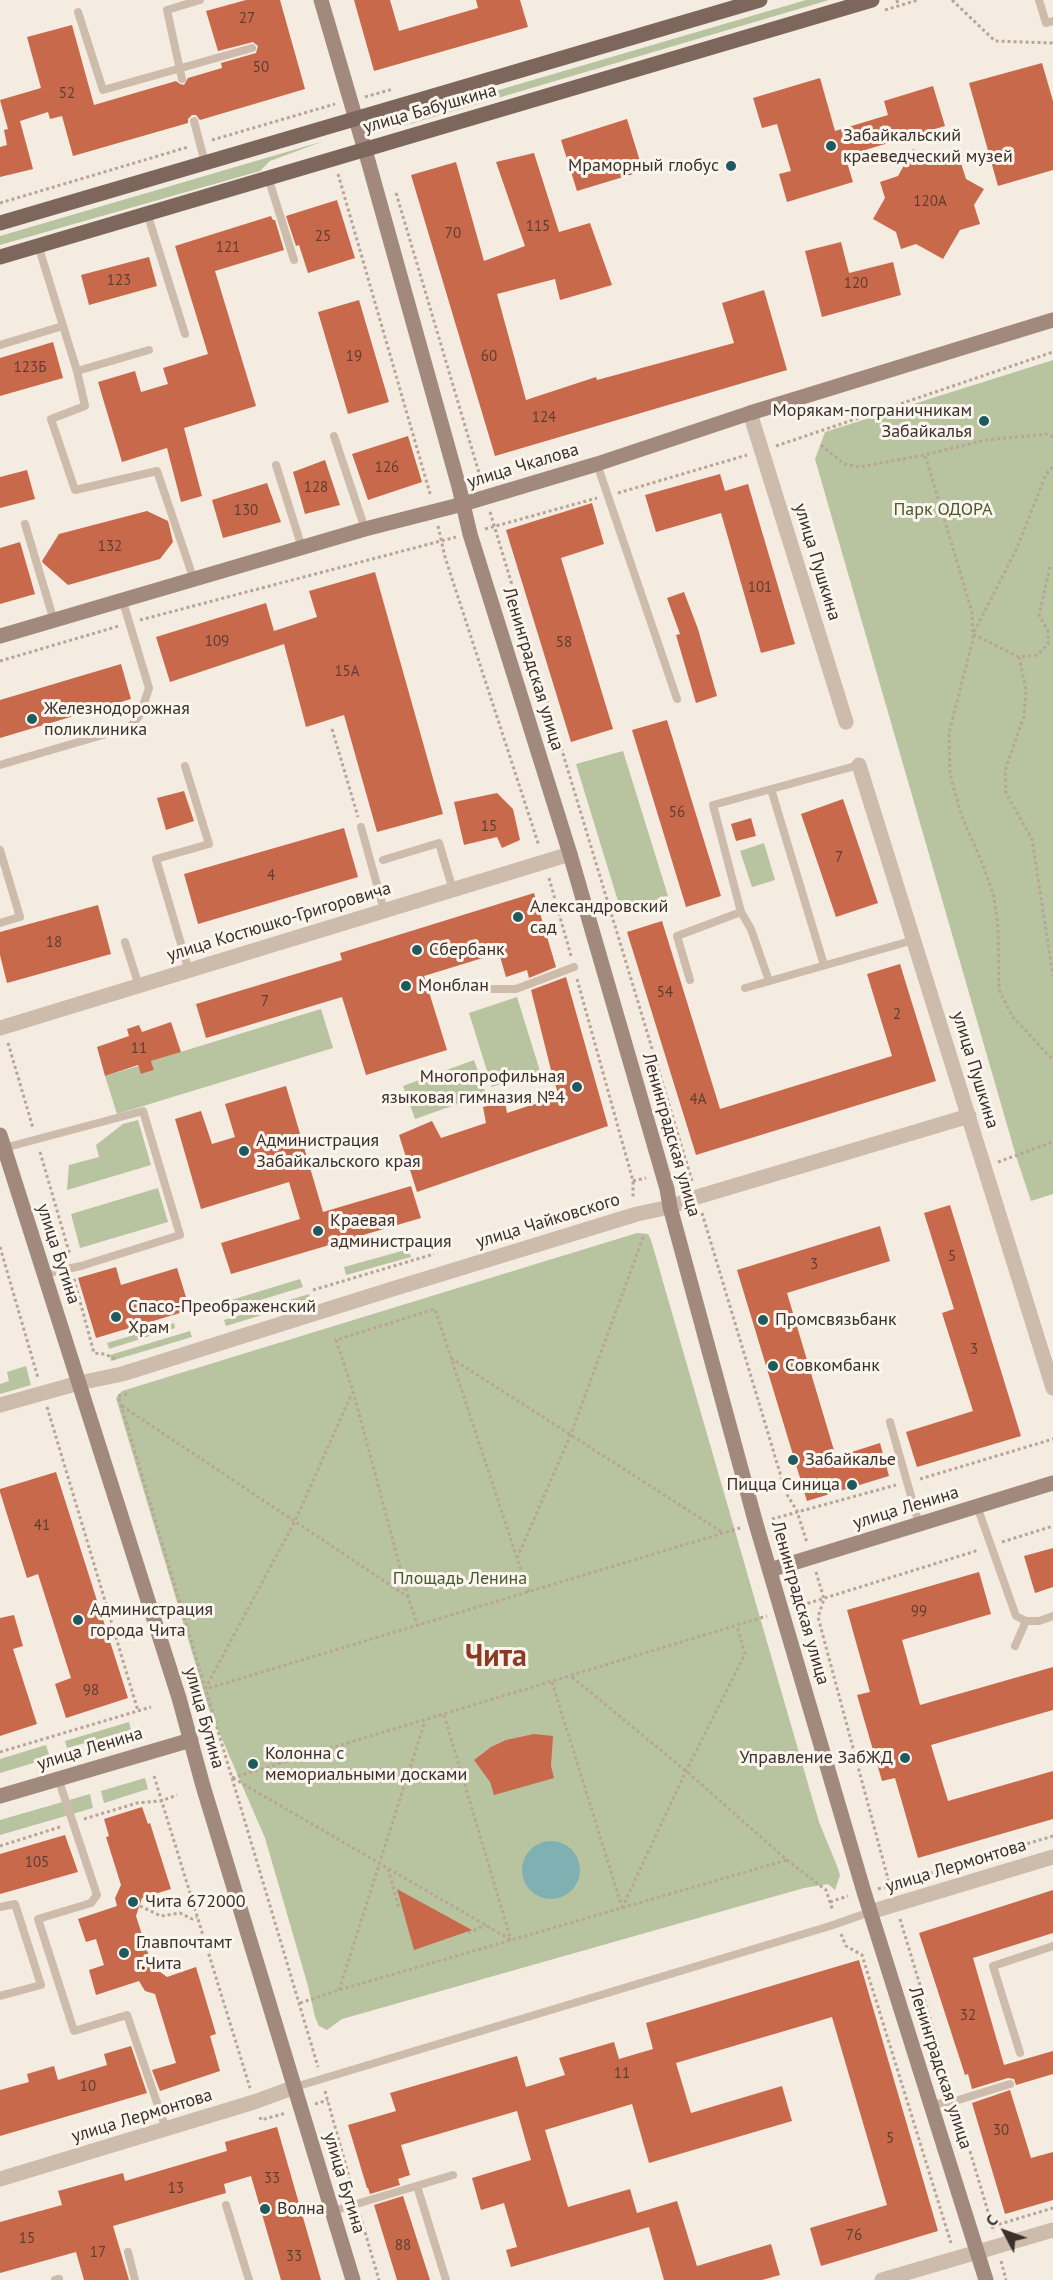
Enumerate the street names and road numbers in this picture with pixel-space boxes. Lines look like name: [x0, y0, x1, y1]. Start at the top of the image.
street label: улица Бабушкина: [361, 80, 499, 138]
street label: улица Чкалова: [465, 439, 581, 493]
street label: улица Пушкина: [789, 501, 845, 623]
street label: Ленинградская улица: [498, 585, 568, 753]
street label: улица Костюшко-Григоровича: [164, 878, 394, 966]
street label: улица Пушкина: [947, 1009, 1003, 1131]
street label: Ленинградская улица: [637, 1051, 705, 1219]
street label: улица Чайковского: [473, 1189, 623, 1253]
street label: улица Бутина: [32, 1201, 84, 1307]
street label: улица Ленина: [851, 1482, 961, 1534]
street label: Ленинградская улица: [766, 1519, 834, 1687]
street label: улица Бутина: [179, 1665, 229, 1771]
street label: улица Ленина: [35, 1723, 145, 1775]
street label: улица Лермонтова: [883, 1834, 1029, 1898]
street label: Ленинградская улица: [904, 1984, 976, 2152]
street label: улица Лермонтова: [69, 2084, 215, 2148]
street label: улица Бутина: [318, 2130, 370, 2236]

